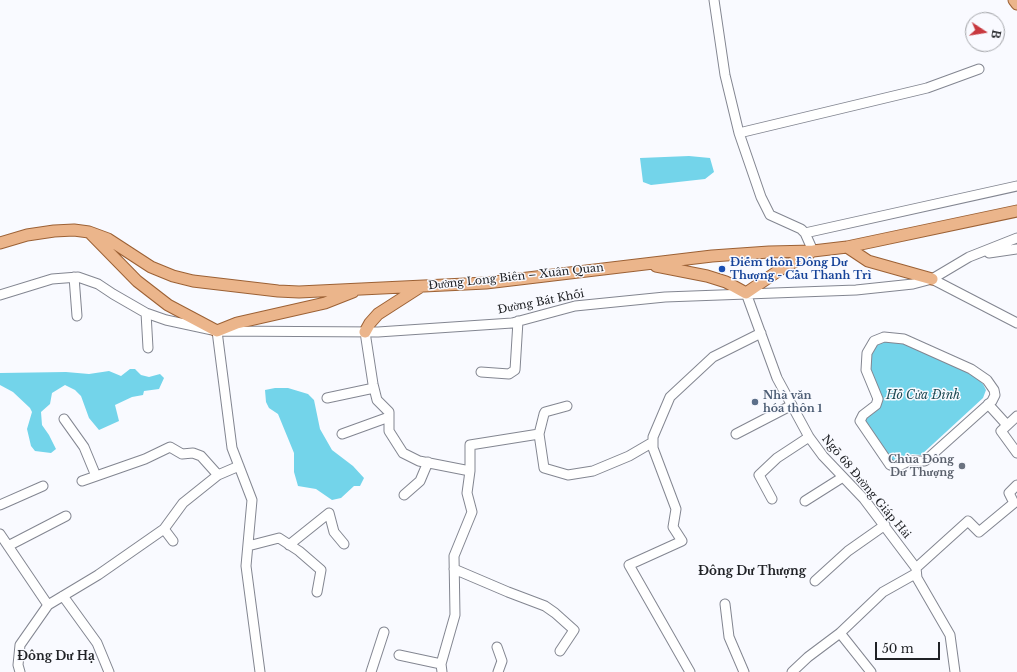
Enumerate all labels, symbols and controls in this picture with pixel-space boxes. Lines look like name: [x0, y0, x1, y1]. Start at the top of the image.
north arrow: [965, 12, 1005, 52]
text: B: [988, 29, 1004, 40]
place label: Điếm thôn Đông Dư Thượng - Cầu Thanh Trì: [730, 256, 872, 282]
street label: Đường Long Biên – Xuân Quan: [428, 261, 604, 293]
marker: Điếm thôn Đông Dư Thượng - Cầu Thanh Trì: [717, 264, 727, 274]
street label: Đường Bát Khối: [497, 287, 585, 317]
place label: Nhà văn hóa thôn 1: [763, 389, 822, 415]
water label: Hồ Cửa Đình: [886, 389, 960, 403]
marker: Nhà văn hóa thôn 1: [750, 397, 760, 407]
street label: Ngõ 68 Đường Giáp Hải: [819, 433, 913, 541]
place label: Chùa Đông Dư Thượng: [888, 453, 954, 479]
marker: Chùa Đông Dư Thượng: [957, 461, 967, 471]
district label: Đông Dư Thượng: [698, 565, 806, 579]
scale bar: [877, 634, 942, 660]
text: 50 m: [882, 641, 914, 656]
district label: Đông Dư Hạ: [17, 650, 95, 664]

